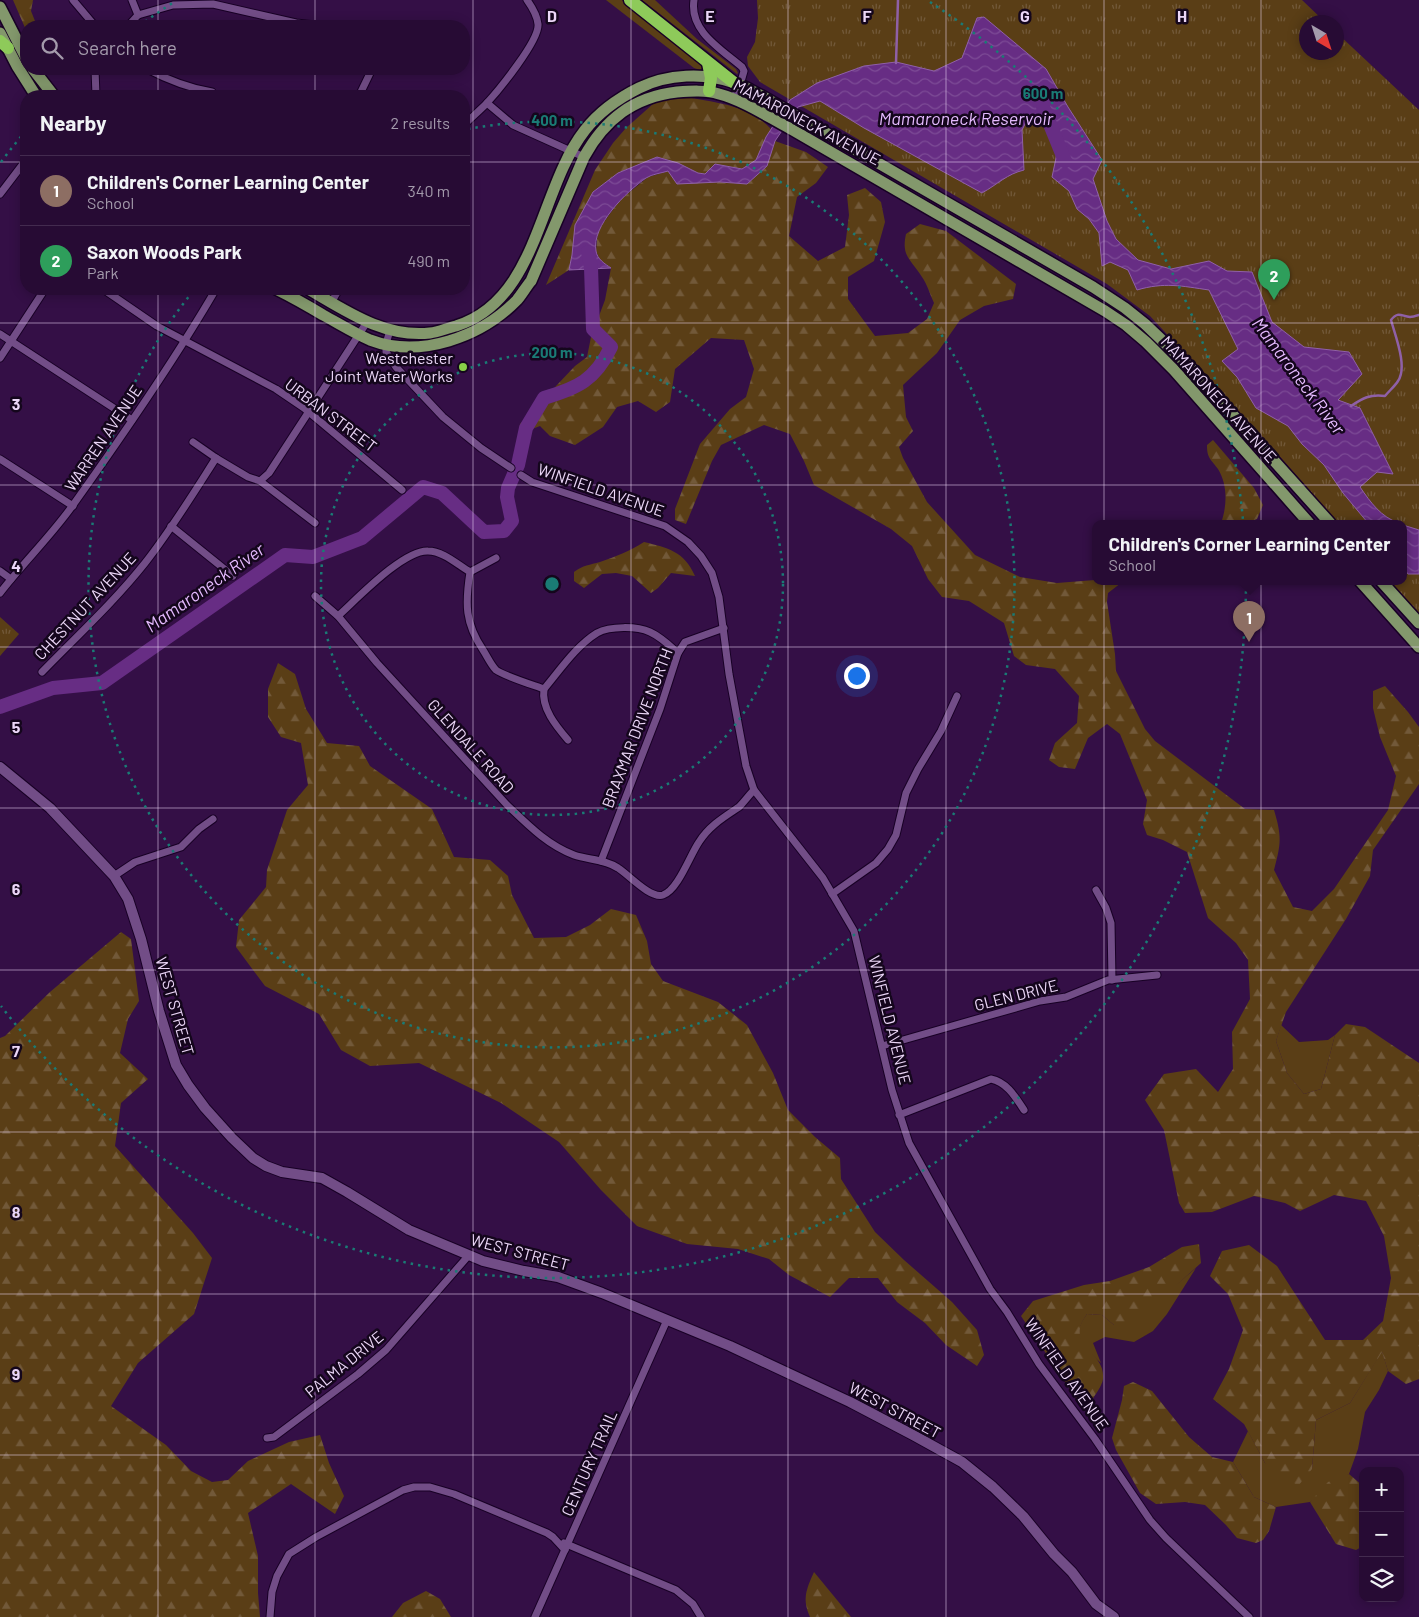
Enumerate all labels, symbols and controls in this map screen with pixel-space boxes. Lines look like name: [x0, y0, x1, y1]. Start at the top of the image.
text: D: [547, 6, 557, 25]
text: E: [705, 6, 715, 25]
text: F: [863, 6, 872, 25]
text: G: [1020, 6, 1030, 25]
text: H: [1177, 6, 1187, 25]
north arrow: [1299, 15, 1344, 60]
search box: [20, 20, 470, 75]
icon: search: [38, 34, 66, 62]
text: Search here: [78, 36, 177, 59]
street label: MAMARONECK AVENUE: [731, 75, 884, 168]
text: 600 m: [1023, 84, 1063, 102]
water label: Mamaroneck Reservoir: [879, 107, 1054, 129]
text: Nearby: [40, 110, 106, 135]
text: 400 m: [531, 111, 573, 129]
text: 2 results: [391, 113, 450, 132]
text: Children's Corner Learning Center: [87, 170, 369, 193]
text: 1: [53, 181, 59, 200]
text: 340 m: [407, 181, 450, 200]
text: School: [87, 193, 134, 212]
text: Saxon Woods Park: [87, 240, 242, 263]
text: 2: [52, 251, 60, 270]
text: 490 m: [407, 251, 450, 270]
pin: 2: [1258, 259, 1290, 300]
text: Park: [87, 263, 118, 282]
water label: Mamaroneck River: [1248, 313, 1350, 439]
street label: MAMARONECK AVENUE: [1158, 331, 1281, 466]
text: 200 m: [531, 343, 573, 361]
place label: Westchester Joint Water Works: [325, 348, 453, 385]
marker: Westchester Joint Water Works: [457, 361, 469, 373]
street label: URBAN STREET: [282, 374, 381, 455]
street label: WARREN AVENUE: [60, 381, 145, 495]
text: 3: [12, 394, 20, 413]
street label: WINFIELD AVENUE: [535, 459, 667, 520]
popup: [1092, 520, 1407, 585]
text: Children's Corner Learning Center: [1109, 532, 1390, 555]
water label: Mamaroneck River: [141, 538, 269, 636]
street label: CHESTNUT AVENUE: [30, 548, 139, 663]
text: School: [1109, 555, 1156, 574]
text: 4: [11, 556, 21, 575]
centre of rings: [543, 575, 561, 593]
pin: 1: [1233, 601, 1265, 642]
street label: BRAXMAR DRIVE NORTH: [597, 645, 676, 810]
your location: [844, 663, 870, 689]
street label: GLENDALE ROAD: [424, 695, 518, 797]
text: 5: [12, 717, 21, 736]
text: 6: [12, 879, 21, 898]
street label: WINFIELD AVENUE: [865, 953, 916, 1086]
street label: WEST STREET: [152, 955, 199, 1057]
street label: GLEN DRIVE: [972, 975, 1060, 1014]
text: 7: [12, 1041, 20, 1060]
text: 8: [12, 1202, 21, 1221]
street label: WEST STREET: [469, 1229, 571, 1274]
street label: WINFIELD AVENUE: [1022, 1314, 1113, 1433]
street label: PALMA DRIVE: [301, 1326, 387, 1401]
text: 9: [12, 1364, 20, 1383]
street label: WEST STREET: [846, 1377, 944, 1442]
street label: CENTURY TRAIL: [557, 1407, 620, 1519]
map controls: [1359, 1467, 1404, 1602]
button: +: [1359, 1467, 1404, 1512]
button: −: [1359, 1512, 1404, 1557]
button: layers: [1359, 1557, 1404, 1602]

